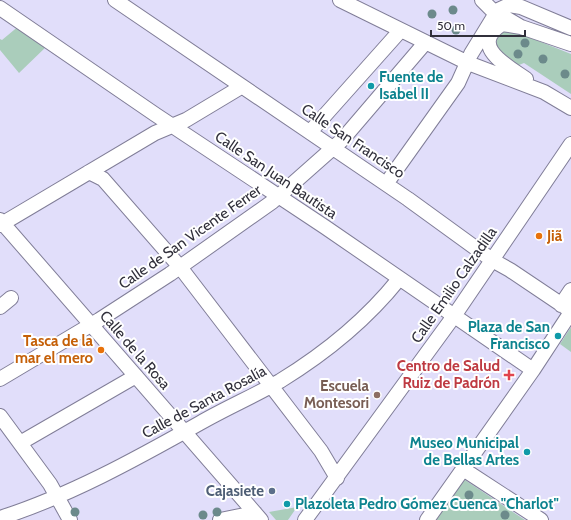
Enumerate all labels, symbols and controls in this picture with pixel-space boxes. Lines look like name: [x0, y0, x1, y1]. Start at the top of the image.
scale bar: [431, 12, 525, 38]
text: 50 m: [437, 18, 465, 33]
place label: Fuente de Isabel II: [379, 68, 443, 103]
marker: Fuente de Isabel II: [366, 81, 376, 91]
street label: Calle San Francisco: [298, 100, 408, 182]
street label: Calle San Juan Bautista: [212, 127, 341, 223]
street label: Calle de San Vicente Ferrer: [115, 181, 265, 293]
street label: Calle Emilio Calzadilla: [407, 223, 501, 346]
place label: Jiã: [546, 227, 563, 245]
marker: Jiã: [534, 231, 544, 241]
street label: Calle de la Rosa: [96, 307, 175, 394]
place label: Plaza de San Francisco: [468, 318, 550, 353]
marker: Plaza de San Francisco: [553, 331, 563, 341]
place label: Tasca de la mar el mero: [15, 332, 94, 367]
marker: Tasca de la mar el mero: [96, 345, 106, 355]
place label: Centro de Salud Ruiz de Padrón: [397, 357, 500, 392]
street label: Calle de Santa Rosalía: [139, 361, 270, 442]
marker: Centro de Salud Ruiz de Padrón: [503, 369, 515, 381]
place label: Escuela Montesori: [304, 377, 370, 412]
marker: Escuela Montesori: [372, 390, 382, 400]
place label: Museo Municipal de Bellas Artes: [410, 434, 519, 469]
marker: Museo Municipal de Bellas Artes: [522, 447, 532, 457]
place label: Cajasiete: [206, 482, 264, 500]
marker: Cajasiete: [267, 486, 277, 496]
place label: Plazoleta Pedro Gómez Cuenca "Charlot": [295, 495, 559, 513]
marker: Plazoleta Pedro Gómez Cuenca "Charlot": [282, 499, 292, 509]

